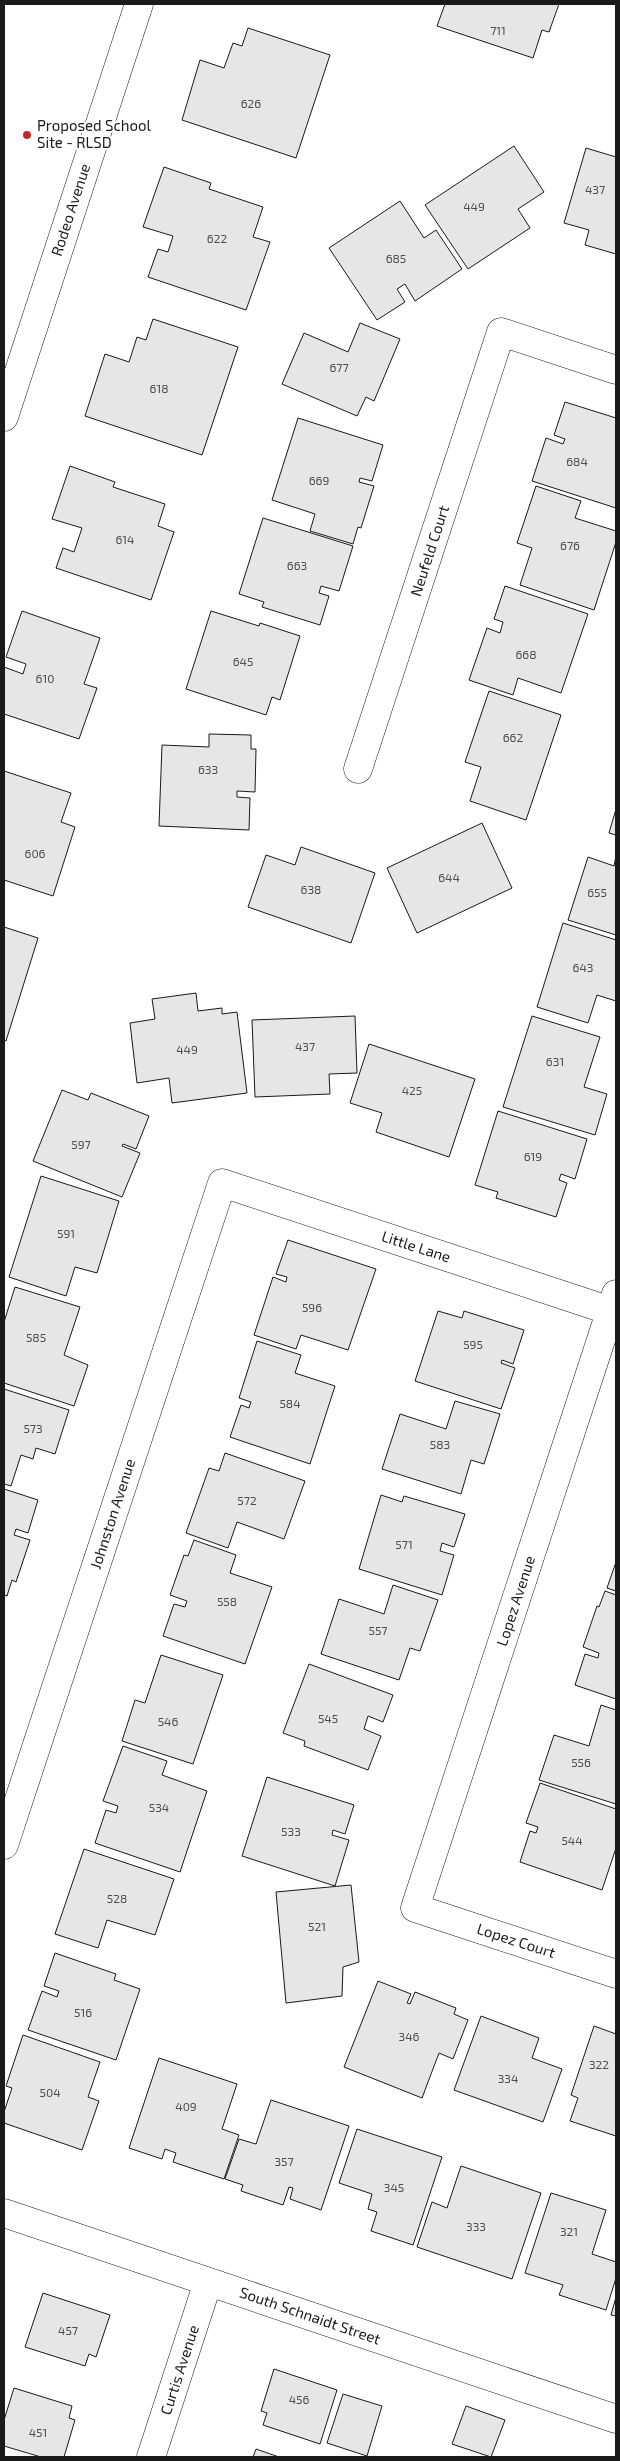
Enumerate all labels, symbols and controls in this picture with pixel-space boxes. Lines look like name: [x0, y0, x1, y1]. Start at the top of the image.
house number: 711: [490, 23, 506, 37]
house number: 626: [241, 96, 261, 110]
place label: Proposed School Site - RLSD: [37, 116, 152, 151]
marker: Proposed School Site - RLSD: [21, 129, 33, 141]
street label: Rodeo Avenue: [47, 161, 93, 258]
house number: 437: [585, 182, 605, 196]
house number: 449: [463, 199, 485, 213]
house number: 622: [207, 231, 227, 245]
house number: 685: [386, 251, 406, 265]
house number: 677: [329, 360, 349, 374]
house number: 618: [150, 381, 168, 395]
house number: 684: [566, 454, 588, 468]
house number: 669: [309, 473, 329, 487]
street label: Neufeld Court: [406, 503, 452, 598]
house number: 614: [115, 532, 135, 546]
house number: 676: [560, 538, 580, 552]
house number: 663: [287, 558, 307, 572]
house number: 668: [515, 647, 537, 661]
house number: 645: [233, 654, 253, 668]
house number: 610: [36, 671, 54, 685]
house number: 662: [503, 730, 523, 744]
house number: 633: [198, 762, 218, 776]
house number: 606: [25, 846, 46, 860]
house number: 644: [438, 870, 460, 884]
house number: 638: [301, 882, 321, 896]
house number: 655: [587, 885, 607, 899]
house number: 643: [573, 960, 593, 974]
house number: 437: [295, 1039, 315, 1053]
house number: 449: [176, 1042, 198, 1056]
house number: 631: [546, 1054, 564, 1068]
house number: 425: [402, 1083, 422, 1097]
house number: 597: [71, 1137, 91, 1151]
house number: 619: [524, 1149, 542, 1163]
house number: 591: [57, 1226, 75, 1240]
street label: Little Lane: [380, 1226, 453, 1266]
house number: 596: [302, 1300, 322, 1314]
house number: 585: [26, 1330, 46, 1344]
house number: 595: [463, 1337, 483, 1351]
house number: 584: [279, 1396, 301, 1410]
house number: 573: [23, 1421, 43, 1435]
house number: 583: [430, 1437, 450, 1451]
street label: Johnston Avenue: [86, 1456, 138, 1571]
house number: 572: [237, 1493, 257, 1507]
house number: 571: [395, 1537, 413, 1551]
street label: Lopez Avenue: [492, 1553, 538, 1648]
house number: 558: [217, 1594, 237, 1608]
house number: 557: [368, 1623, 388, 1637]
house number: 545: [318, 1711, 338, 1725]
house number: 546: [158, 1714, 178, 1728]
house number: 556: [571, 1755, 591, 1769]
house number: 534: [149, 1800, 169, 1814]
house number: 533: [281, 1824, 301, 1838]
house number: 544: [561, 1833, 583, 1847]
house number: 528: [107, 1891, 127, 1905]
house number: 521: [308, 1919, 326, 1933]
street label: Lopez Court: [475, 1919, 558, 1961]
house number: 516: [74, 2005, 92, 2019]
house number: 346: [399, 2029, 420, 2043]
house number: 322: [589, 2057, 609, 2071]
house number: 334: [498, 2071, 518, 2085]
house number: 504: [39, 2085, 61, 2099]
house number: 409: [175, 2099, 197, 2113]
house number: 357: [274, 2154, 294, 2168]
house number: 345: [384, 2180, 404, 2194]
house number: 333: [466, 2219, 486, 2233]
house number: 321: [560, 2224, 578, 2238]
street label: South Schnaidt Street: [238, 2282, 383, 2348]
street label: Curtis Avenue: [156, 2322, 202, 2417]
house number: 457: [58, 2323, 78, 2337]
house number: 456: [289, 2392, 309, 2406]
house number: 451: [29, 2425, 47, 2439]

